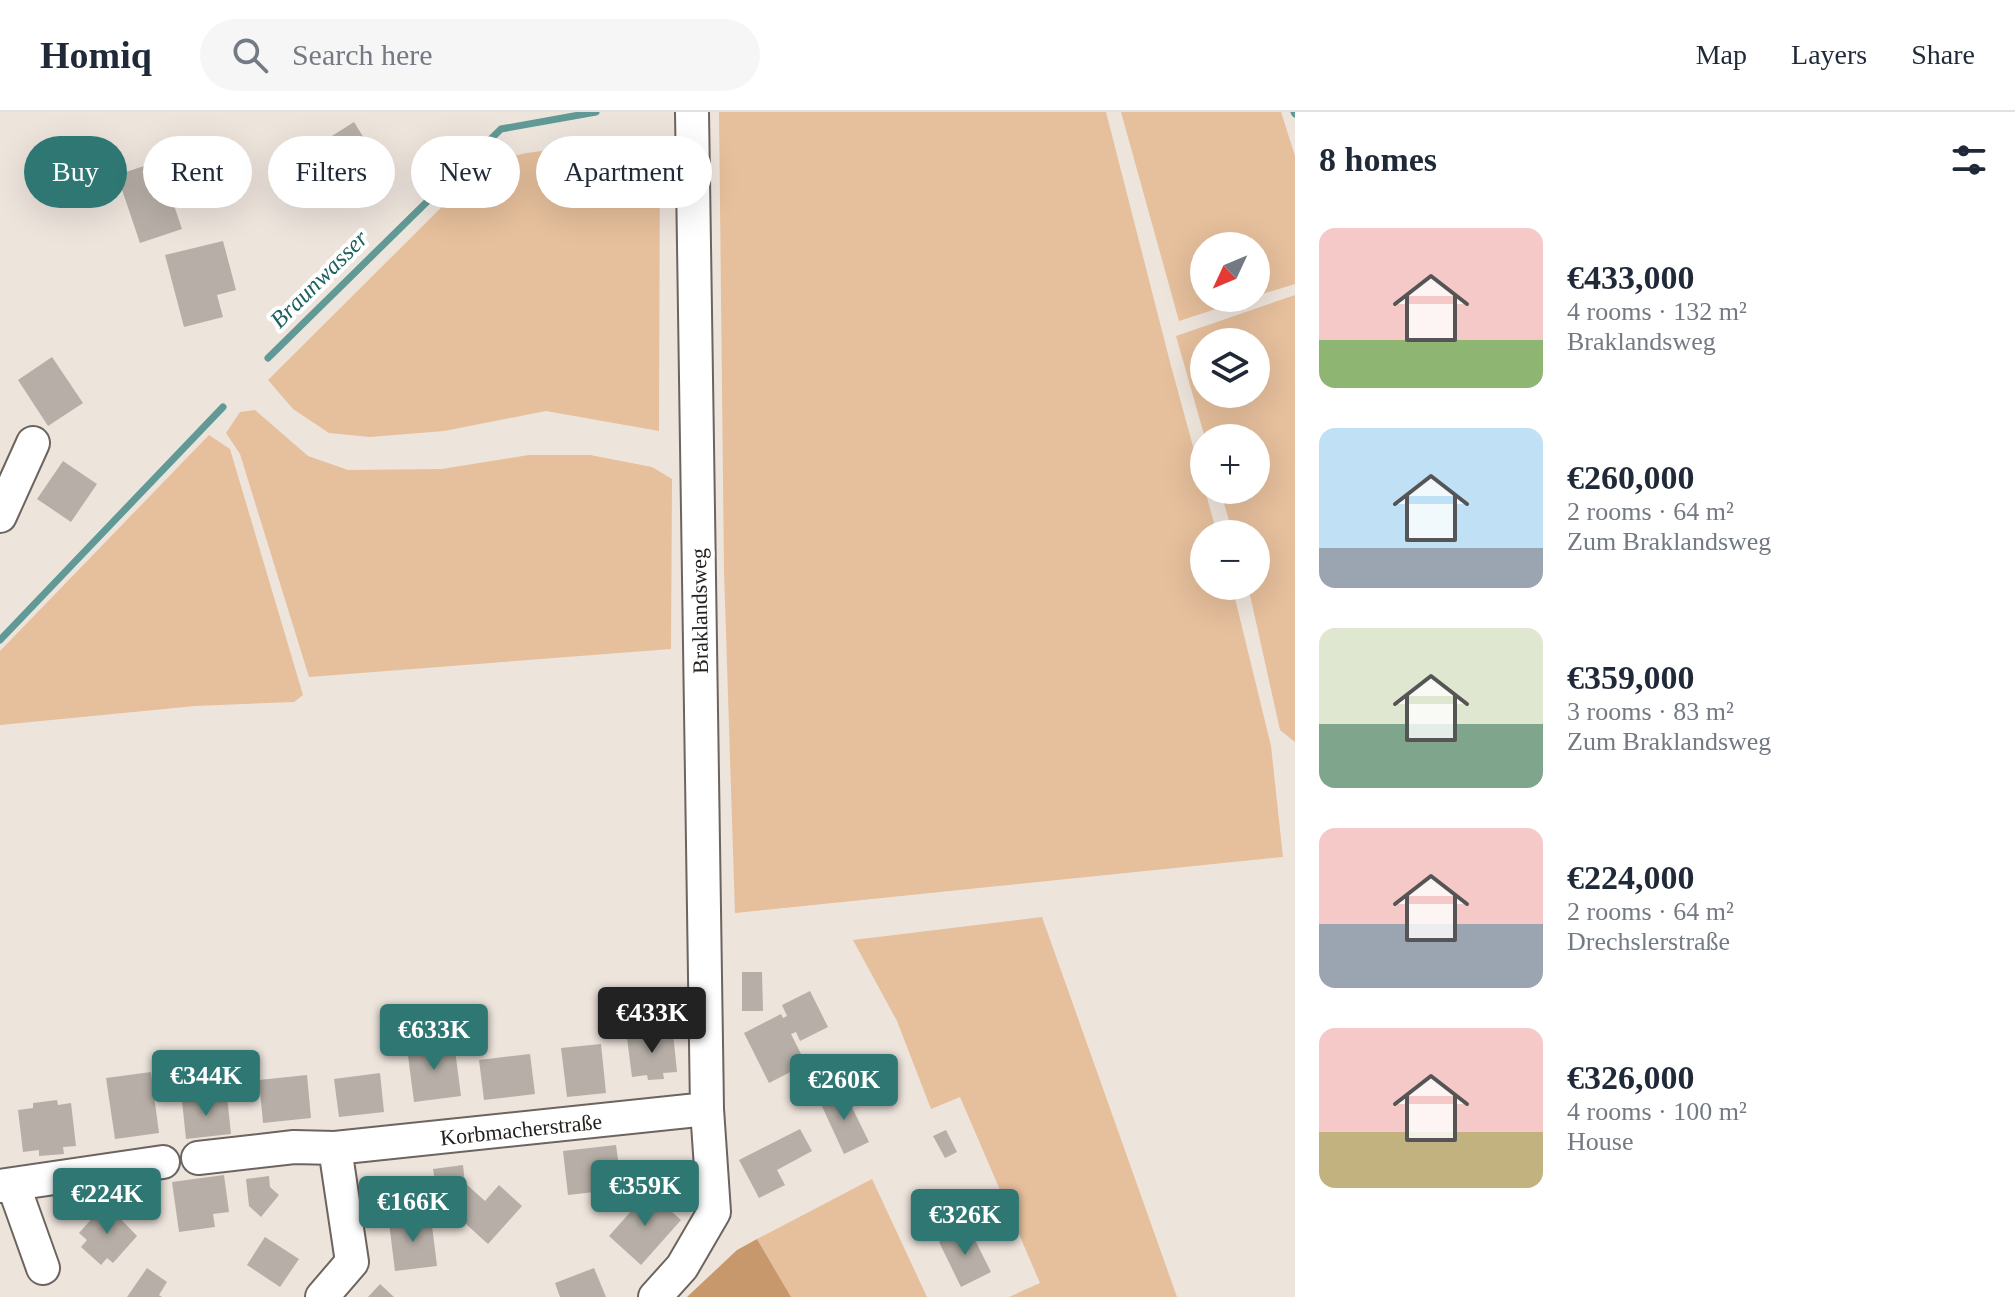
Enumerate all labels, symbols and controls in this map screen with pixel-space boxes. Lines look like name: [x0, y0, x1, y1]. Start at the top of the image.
search box: [200, 19, 760, 91]
icon: search: [228, 33, 272, 77]
text: Homiq: [40, 34, 152, 76]
text: Search here: [292, 38, 433, 71]
text: Map: [1696, 39, 1747, 70]
text: Layers: [1791, 39, 1867, 70]
text: Share: [1911, 39, 1975, 70]
chip: Buy: [24, 136, 127, 208]
chip: Rent: [143, 136, 252, 208]
chip: Filters: [268, 136, 395, 208]
chip: New: [411, 136, 520, 208]
chip: Apartment: [536, 136, 712, 208]
icon: filters: [1947, 138, 1991, 182]
text: 8 homes: [1319, 141, 1437, 178]
water label: Braunwasser: [265, 225, 373, 333]
north arrow: [1190, 232, 1270, 312]
map controls: [1190, 232, 1270, 600]
text: €433,000: [1567, 259, 1695, 296]
icon: home: [1383, 260, 1479, 356]
text: 4 rooms · 132 m²: [1567, 297, 1747, 326]
text: Braklandsweg: [1567, 327, 1716, 356]
button: layers: [1190, 328, 1270, 408]
button: +: [1190, 424, 1270, 504]
text: €260,000: [1567, 459, 1695, 496]
icon: home: [1383, 460, 1479, 556]
text: 2 rooms · 64 m²: [1567, 497, 1734, 526]
button: −: [1190, 520, 1270, 600]
text: Zum Braklandsweg: [1567, 527, 1771, 556]
street label: Braklandsweg: [686, 548, 713, 674]
text: €359,000: [1567, 659, 1695, 696]
icon: home: [1383, 660, 1479, 756]
text: 3 rooms · 83 m²: [1567, 697, 1734, 726]
text: Zum Braklandsweg: [1567, 727, 1771, 756]
text: €224,000: [1567, 859, 1695, 896]
icon: home: [1383, 860, 1479, 956]
text: 2 rooms · 64 m²: [1567, 897, 1734, 926]
text: Drechslerstraße: [1567, 927, 1730, 956]
pin: €433K: [596, 987, 708, 1055]
text: €433K: [616, 998, 688, 1027]
pin: €633K: [378, 1004, 490, 1072]
text: €633K: [398, 1015, 470, 1044]
pin: €344K: [150, 1050, 262, 1118]
pin: €260K: [788, 1054, 900, 1122]
text: €326,000: [1567, 1059, 1695, 1096]
icon: home: [1383, 1060, 1479, 1156]
text: €344K: [170, 1061, 242, 1090]
text: €260K: [808, 1065, 880, 1094]
text: 4 rooms · 100 m²: [1567, 1097, 1747, 1126]
street label: Korbmacherstraße: [439, 1109, 603, 1150]
text: House: [1567, 1127, 1633, 1156]
pin: €359K: [589, 1160, 701, 1228]
pin: €224K: [51, 1168, 163, 1236]
text: €359K: [609, 1171, 681, 1200]
pin: €166K: [357, 1176, 469, 1244]
text: €224K: [71, 1179, 143, 1208]
text: €166K: [377, 1187, 449, 1216]
pin: €326K: [909, 1189, 1021, 1257]
text: €326K: [929, 1200, 1001, 1229]

